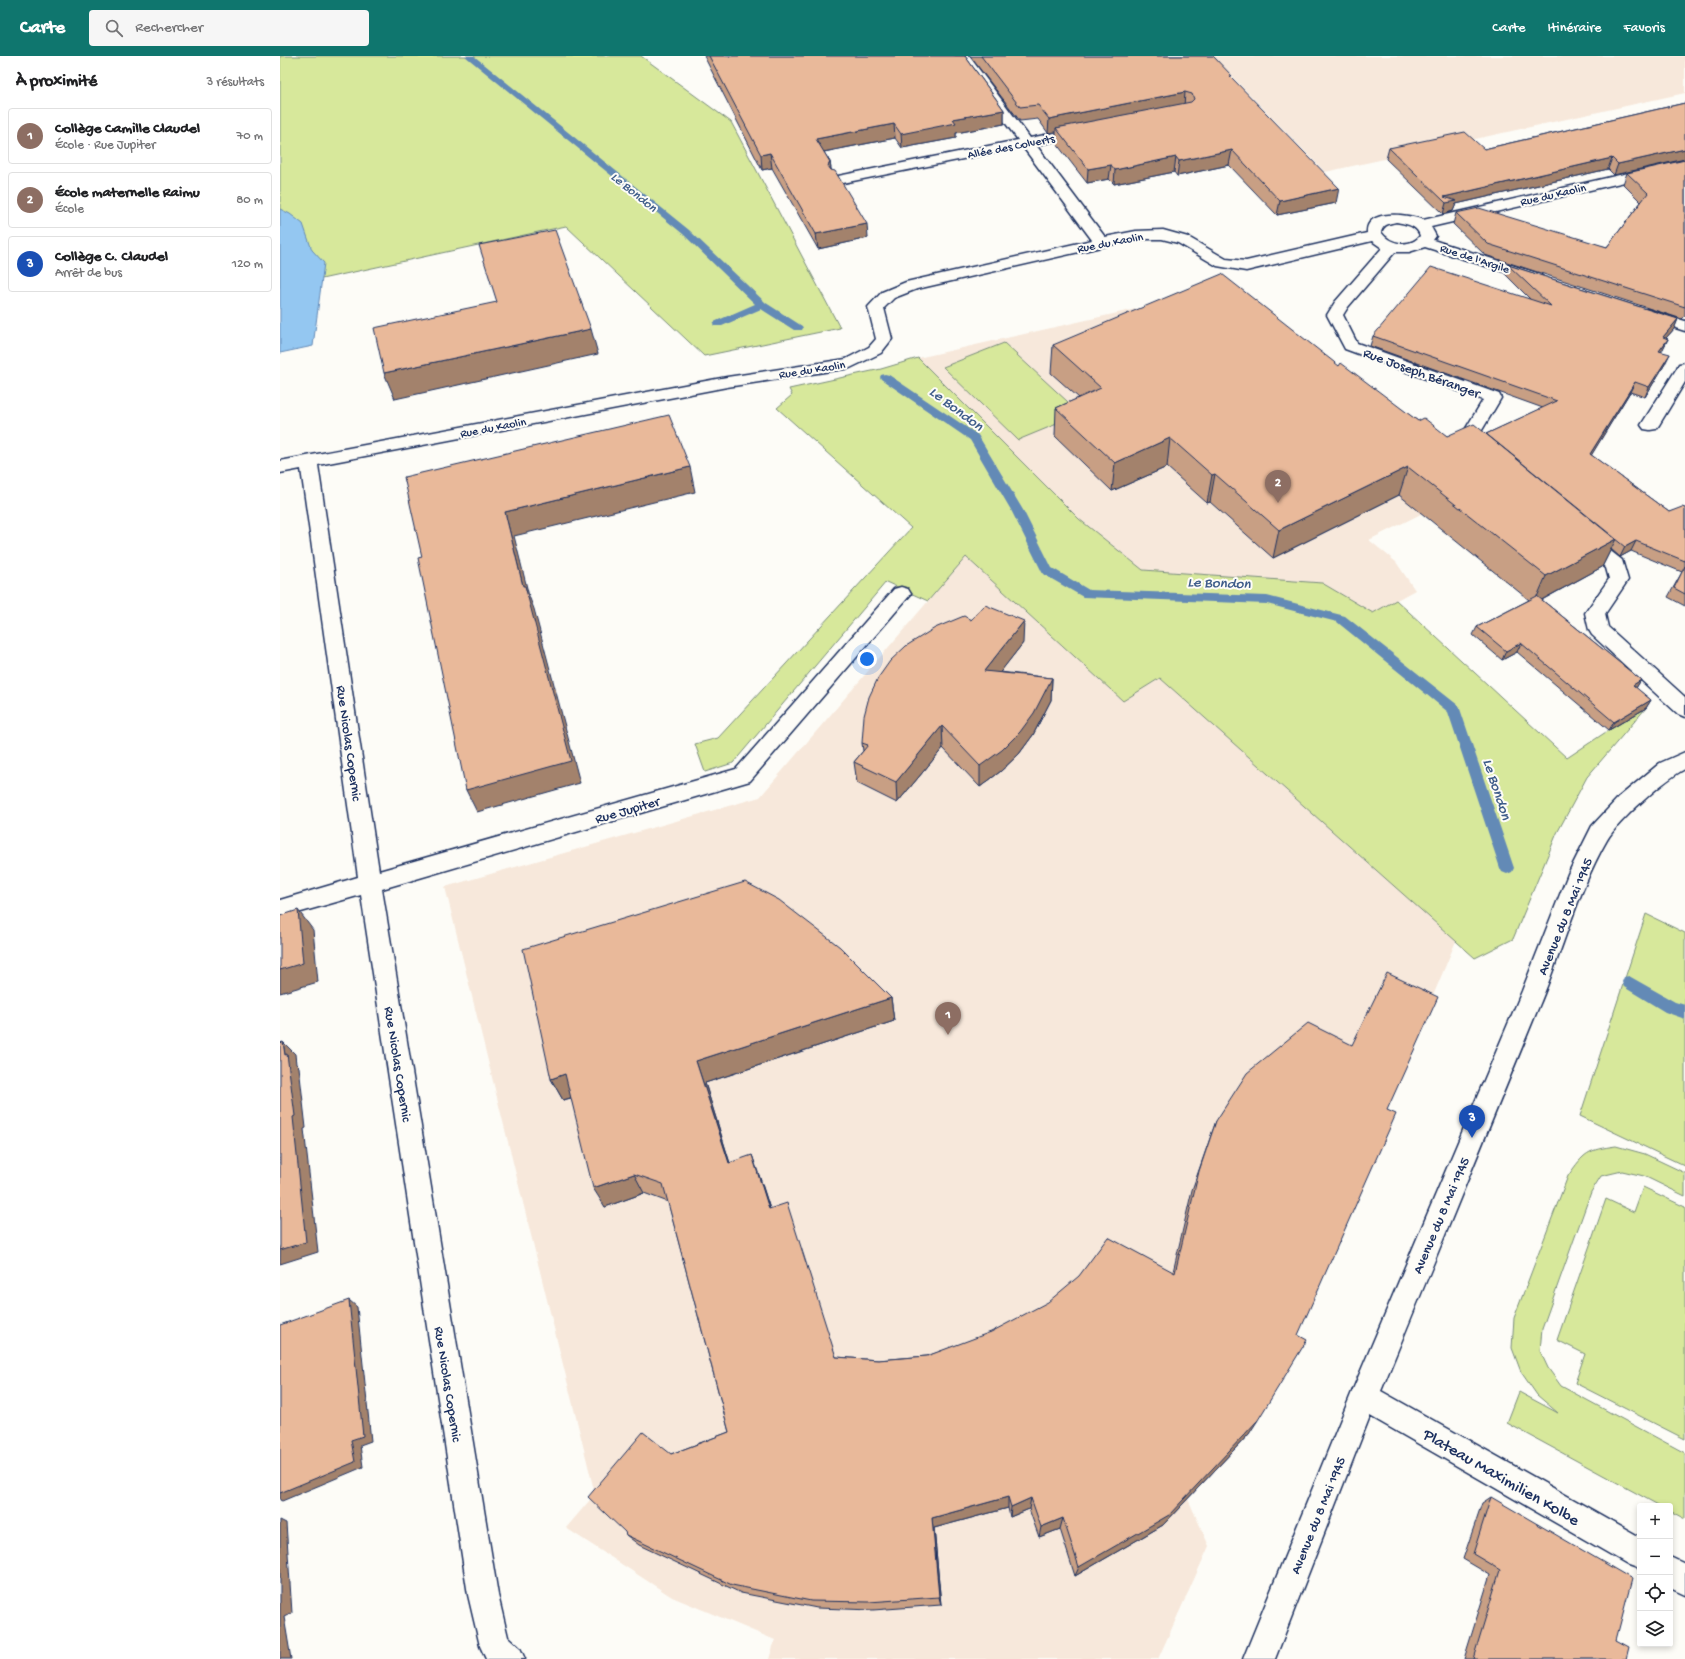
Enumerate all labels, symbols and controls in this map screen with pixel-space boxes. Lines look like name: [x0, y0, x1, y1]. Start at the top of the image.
search box: [89, 10, 369, 46]
text: Carte: [20, 17, 65, 40]
icon: search: [103, 17, 125, 39]
text: Rechercher: [135, 19, 203, 37]
text: Carte: [1492, 20, 1526, 37]
text: Itinéraire: [1548, 20, 1601, 37]
text: Favoris: [1623, 20, 1665, 37]
text: À proximité: [16, 72, 97, 92]
text: 3 résultats: [206, 75, 264, 90]
text: Collège Camille Claudel: [55, 120, 200, 138]
text: 1: [27, 129, 33, 144]
text: 70 m: [237, 129, 263, 144]
street label: Allée des Colverts: [967, 133, 1057, 163]
text: École · Rue Jupiter: [55, 138, 156, 153]
water label: Le Bondon: [607, 170, 660, 216]
street label: Rue du Kaolin: [1519, 182, 1588, 210]
text: École maternelle Raimu: [55, 184, 200, 202]
text: 2: [27, 193, 33, 208]
text: 80 m: [236, 193, 263, 208]
text: École: [55, 202, 84, 217]
street label: Rue du Kaolin: [1076, 231, 1145, 257]
street label: Rue de l'Argile: [1438, 242, 1512, 278]
text: Collège C. Claudel: [55, 248, 168, 266]
text: 3: [27, 257, 33, 272]
text: 120 m: [232, 257, 263, 272]
text: Arrêt de bus: [55, 266, 122, 281]
street label: Rue Joseph Béranger: [1360, 345, 1483, 404]
street label: Rue du Kaolin: [778, 359, 847, 383]
water label: Le Bondon: [925, 383, 987, 436]
street label: Rue du Kaolin: [459, 416, 528, 442]
pin: 2: [1265, 470, 1291, 503]
water label: Le Bondon: [1187, 574, 1252, 594]
your location: [857, 649, 877, 669]
street label: Rue Nicolas Copernic: [331, 685, 364, 803]
water label: Le Bondon: [1478, 757, 1515, 823]
street label: Rue Jupiter: [593, 794, 663, 829]
street label: Avenue du 8 Mai 1945: [1535, 856, 1598, 978]
pin: 1: [935, 1002, 961, 1035]
street label: Rue Nicolas Copernic: [379, 1006, 414, 1124]
pin: 3: [1459, 1105, 1485, 1138]
street label: Avenue du 8 Mai 1945: [1410, 1155, 1475, 1277]
street label: Rue Nicolas Copernic: [429, 1326, 464, 1444]
street label: Plateau Maximilien Kolbe: [1418, 1425, 1582, 1532]
street label: Avenue du 8 Mai 1945: [1288, 1455, 1351, 1577]
map controls: [1637, 1503, 1673, 1647]
button: +: [1637, 1503, 1673, 1539]
button: −: [1637, 1539, 1673, 1575]
button: locate: [1637, 1575, 1673, 1611]
button: layers: [1637, 1611, 1673, 1647]

